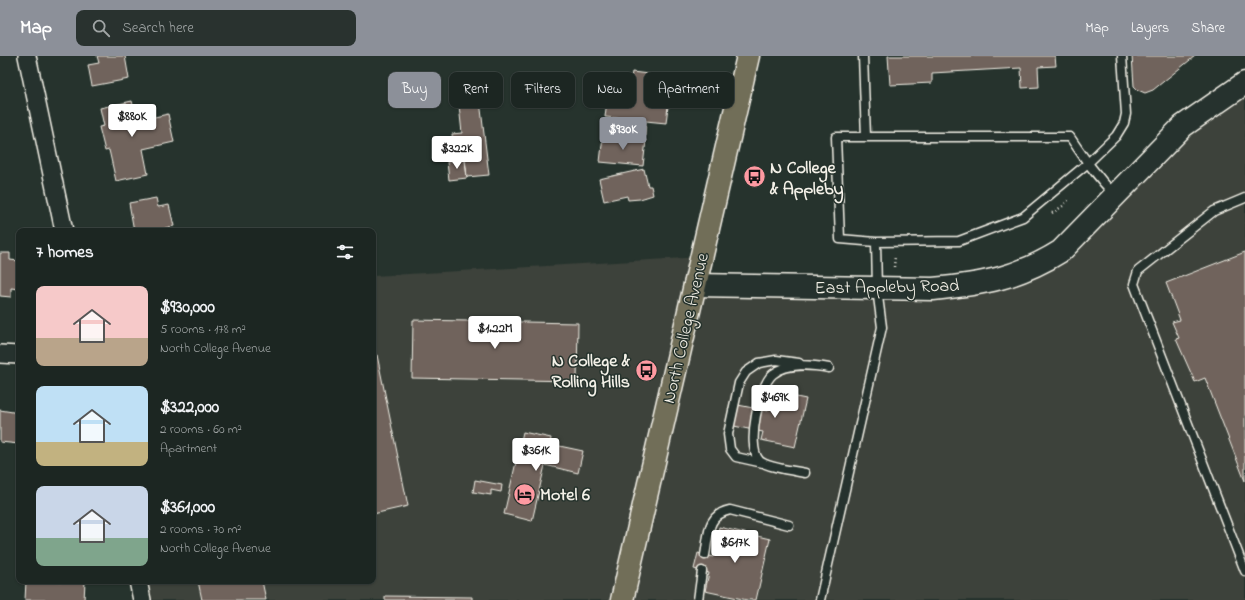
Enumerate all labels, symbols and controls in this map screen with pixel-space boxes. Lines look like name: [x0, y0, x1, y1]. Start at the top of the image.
search box: [76, 10, 356, 46]
text: Map: [20, 15, 52, 42]
icon: search: [90, 17, 112, 39]
text: Search here: [122, 17, 194, 39]
text: Map: [1085, 18, 1109, 39]
text: Layers: [1131, 18, 1169, 39]
text: Share: [1191, 18, 1225, 39]
chip: Buy: [388, 72, 441, 108]
chip: Rent: [449, 72, 503, 108]
chip: Filters: [511, 72, 575, 108]
chip: New: [583, 72, 636, 108]
chip: Apartment: [644, 72, 734, 108]
pin: $880K: [104, 104, 160, 138]
text: $880K: [117, 107, 147, 126]
pin: $930K: [595, 117, 651, 151]
text: $930K: [608, 120, 638, 139]
pin: $322K: [429, 136, 485, 170]
text: $322K: [441, 139, 473, 158]
place label: N College & Appleby: [769, 156, 843, 204]
bus stop icon: N College & Appleby: [742, 164, 768, 190]
text: 7 homes: [36, 240, 94, 265]
icon: filters: [334, 241, 356, 263]
street label: North College Avenue: [657, 250, 718, 406]
street label: East Appleby Road: [814, 274, 960, 302]
text: $930,000: [160, 295, 215, 320]
icon: home: [68, 302, 116, 350]
pin: $1.22M: [462, 316, 528, 350]
text: $1.22M: [477, 319, 513, 338]
text: 5 rooms · 178 m²: [160, 320, 246, 339]
text: North College Avenue: [160, 339, 271, 358]
place label: N College & Rolling Hills: [552, 349, 631, 397]
bus stop icon: N College & Rolling Hills: [633, 357, 659, 383]
pin: $469K: [747, 385, 803, 419]
text: $469K: [760, 388, 790, 407]
text: $322,000: [160, 395, 219, 420]
icon: home: [68, 402, 116, 450]
text: 2 rooms · 60 m²: [160, 420, 242, 439]
pin: $361K: [508, 438, 564, 472]
text: Apartment: [160, 439, 217, 458]
text: $361K: [521, 441, 551, 460]
hotel icon: Motel 6: [511, 481, 537, 507]
place label: Motel 6: [540, 483, 590, 509]
text: $361,000: [160, 495, 215, 520]
icon: home: [68, 502, 116, 550]
text: 2 rooms · 70 m²: [160, 520, 241, 539]
pin: $617K: [707, 530, 763, 564]
text: $617K: [720, 533, 750, 552]
text: North College Avenue: [160, 539, 271, 558]

